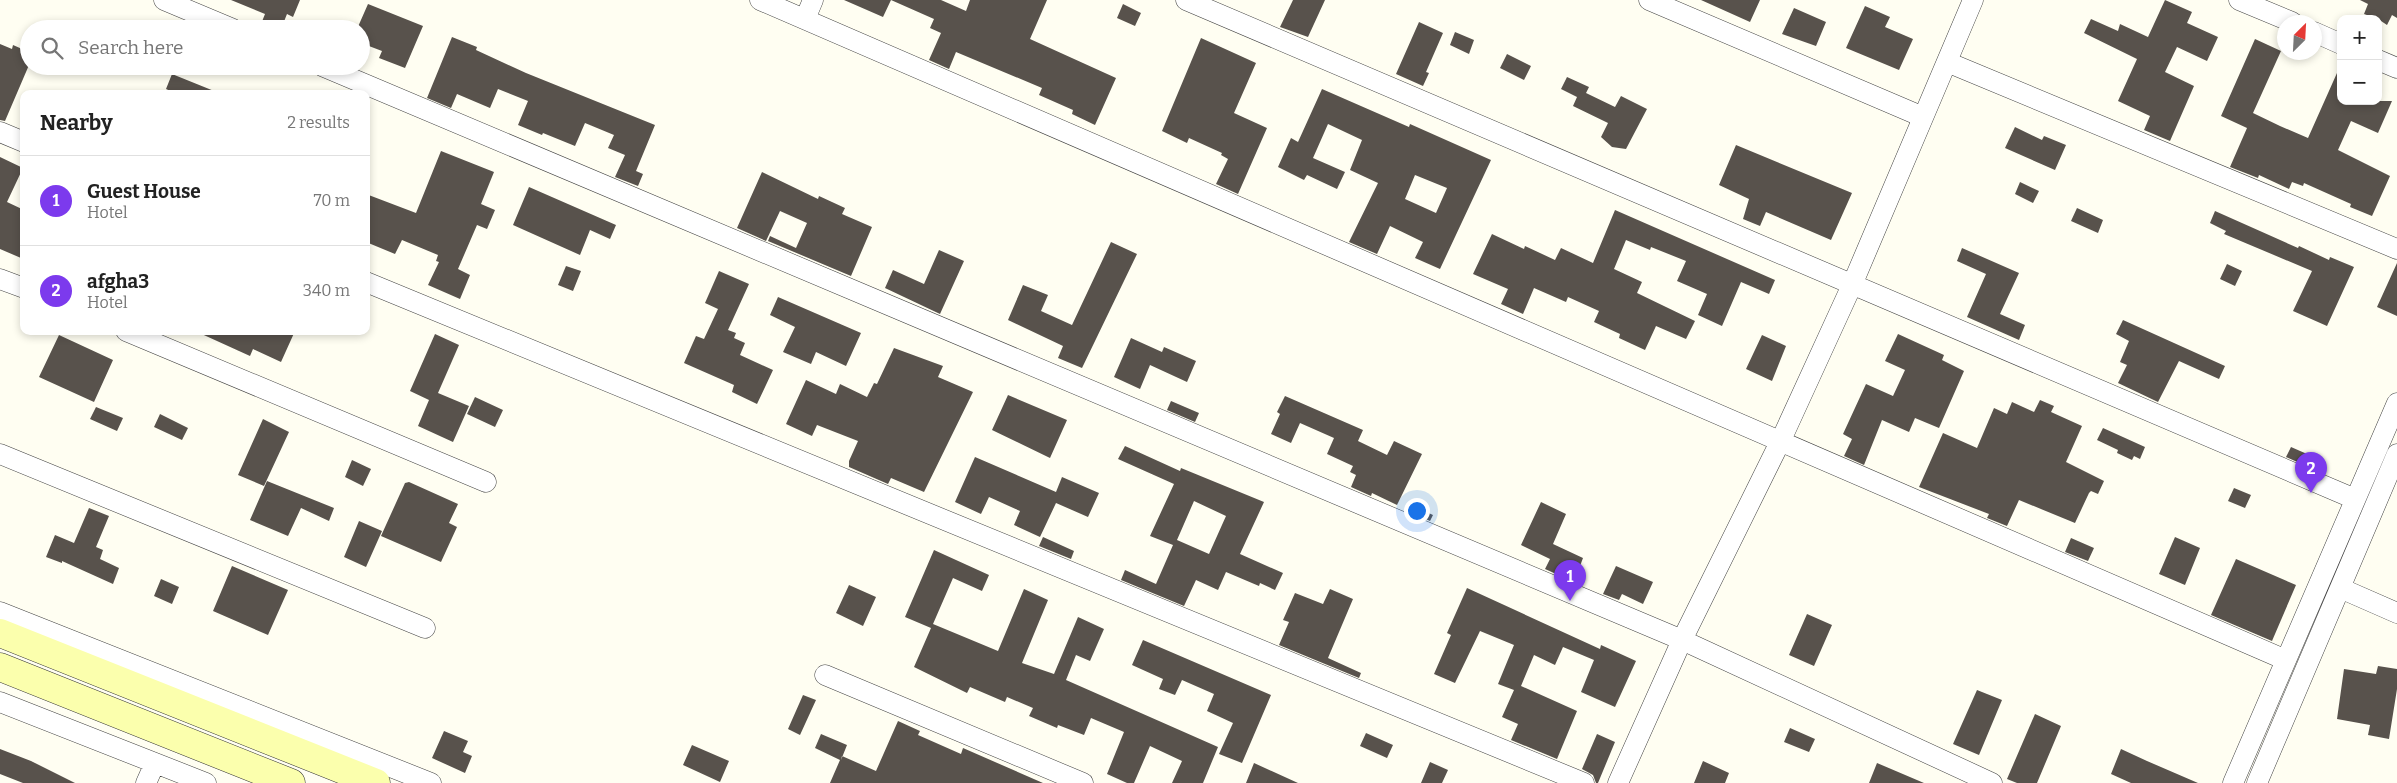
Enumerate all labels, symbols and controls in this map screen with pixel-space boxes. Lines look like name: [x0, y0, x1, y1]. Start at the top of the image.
north arrow: [2277, 15, 2322, 60]
map controls: [2337, 15, 2382, 105]
button: +: [2337, 15, 2382, 60]
search box: [20, 20, 370, 75]
icon: search: [38, 34, 66, 62]
text: Search here: [78, 36, 183, 59]
button: −: [2337, 60, 2382, 105]
text: Nearby: [40, 110, 113, 136]
text: 2 results: [287, 113, 350, 132]
text: Guest House: [87, 180, 201, 203]
text: 1: [53, 191, 59, 210]
text: 70 m: [314, 191, 350, 210]
text: Hotel: [87, 203, 128, 222]
text: afgha3: [87, 270, 149, 293]
text: 2: [51, 281, 61, 300]
text: 340 m: [303, 281, 350, 300]
text: Hotel: [87, 293, 128, 312]
pin: 2: [2295, 452, 2327, 493]
your location: [1404, 498, 1430, 524]
pin: 1: [1554, 560, 1586, 601]

